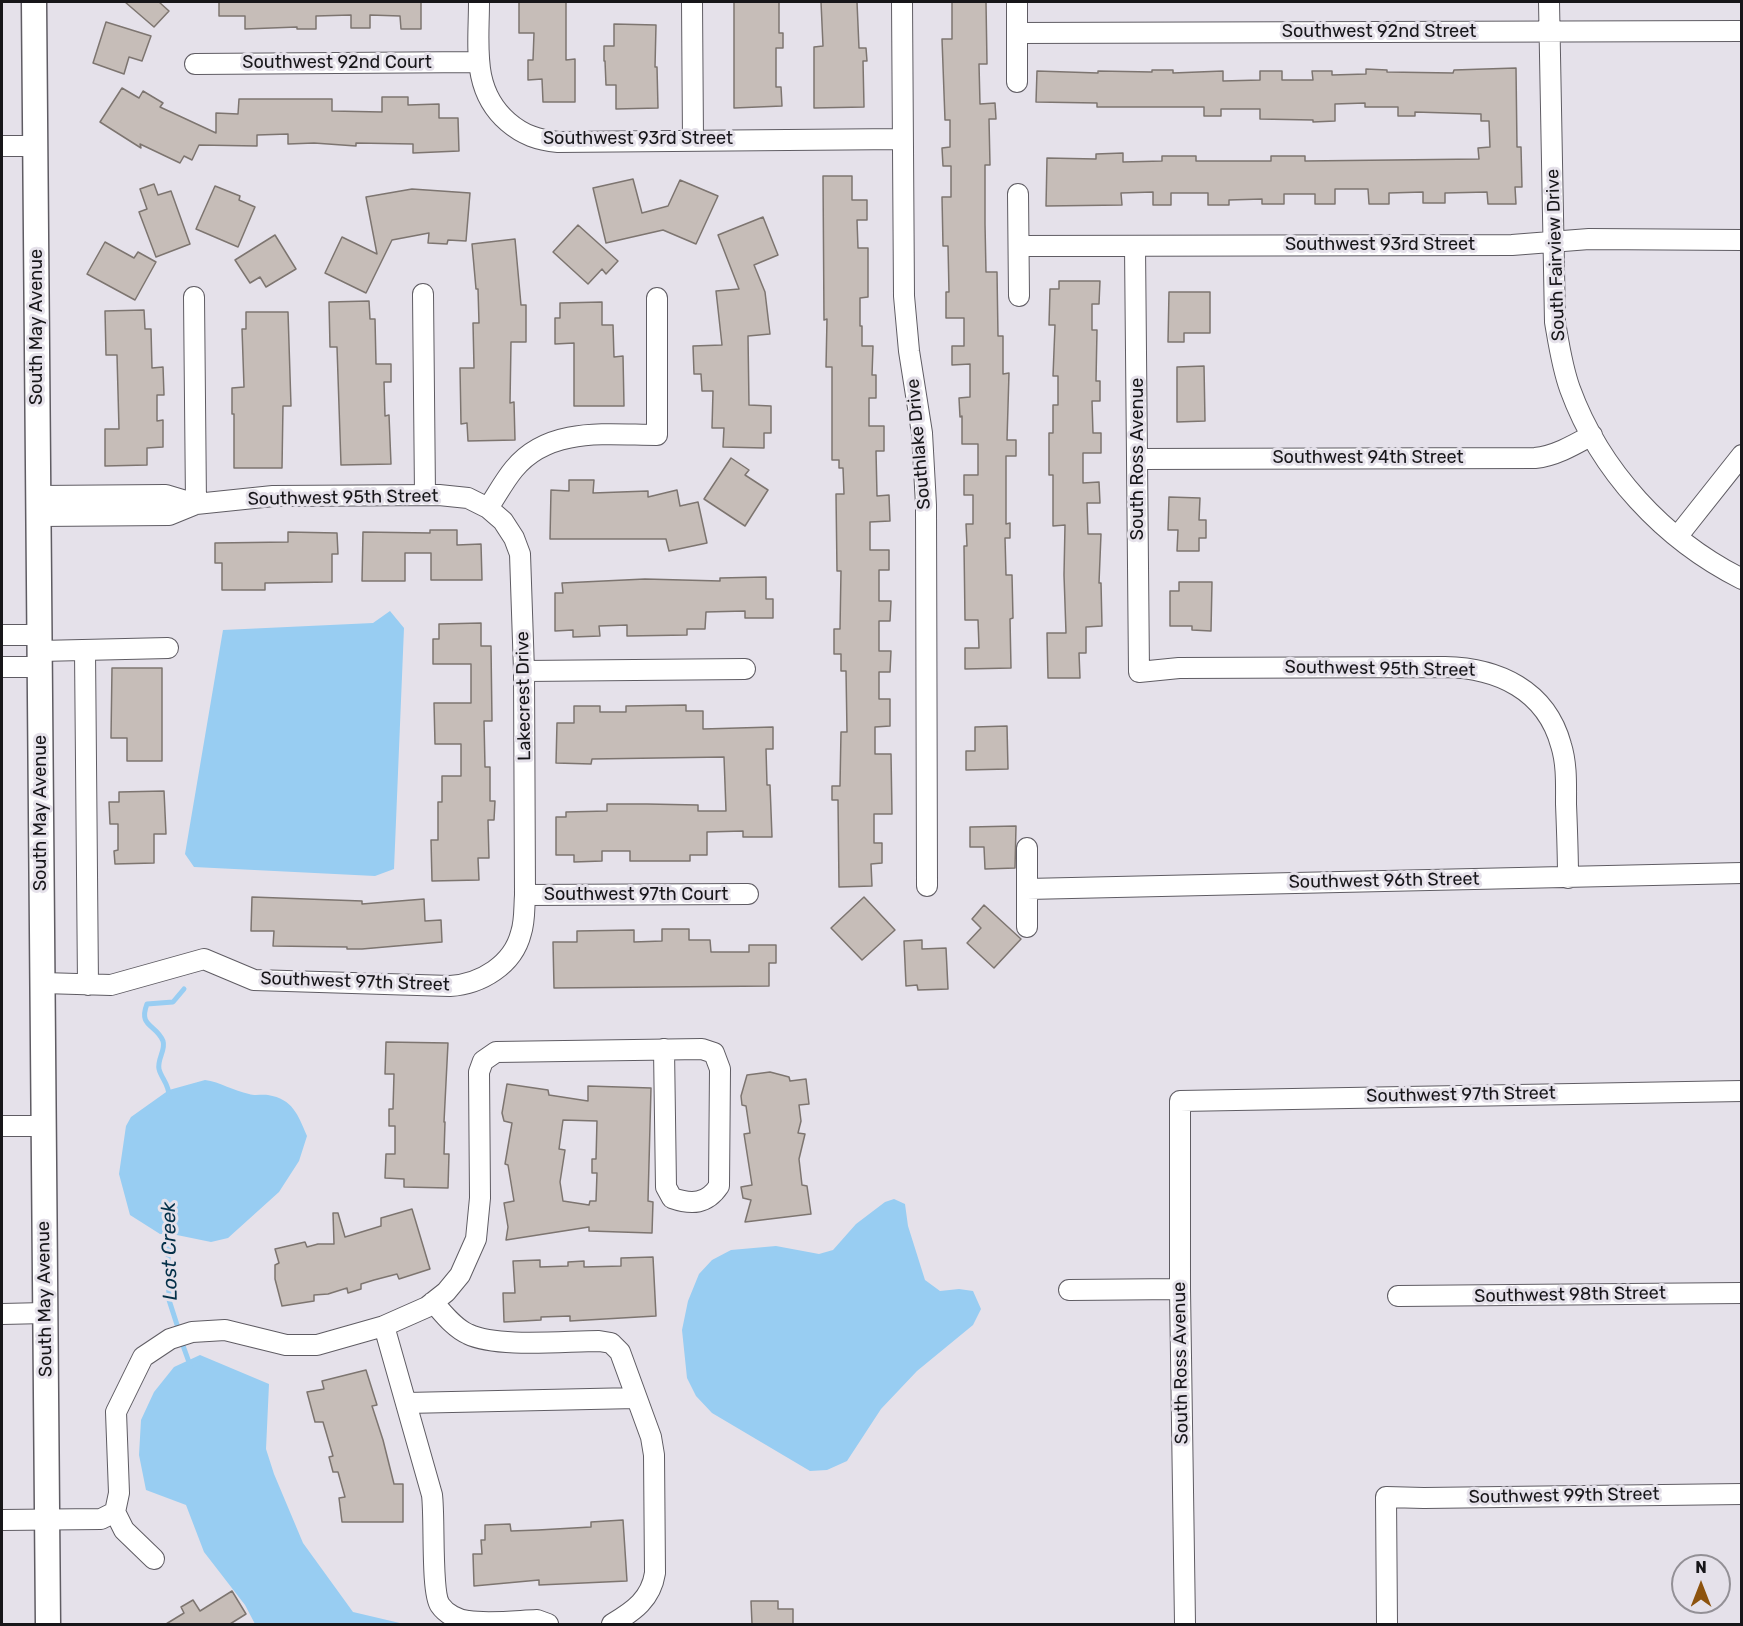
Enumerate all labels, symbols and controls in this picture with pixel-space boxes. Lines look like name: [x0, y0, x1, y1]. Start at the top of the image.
street label: Southwest 92nd Street: [1282, 21, 1476, 43]
street label: Southwest 92nd Court: [242, 52, 432, 74]
street label: Southwest 93rd Street: [543, 128, 733, 150]
street label: South Fairview Drive: [1542, 169, 1570, 341]
street label: Southwest 93rd Street: [1285, 234, 1475, 256]
street label: South May Avenue: [26, 249, 48, 405]
street label: Southlake Drive: [903, 378, 935, 510]
street label: South Ross Avenue: [1127, 378, 1149, 540]
street label: Southwest 94th Street: [1272, 447, 1464, 469]
street label: Southwest 95th Street: [247, 486, 439, 510]
street label: Lakecrest Drive: [512, 631, 536, 761]
street label: Southwest 95th Street: [1284, 657, 1476, 681]
street label: South May Avenue: [30, 735, 52, 891]
street label: Southwest 96th Street: [1288, 869, 1480, 893]
street label: Southwest 97th Court: [544, 884, 728, 906]
street label: Southwest 97th Street: [260, 968, 450, 996]
street label: Southwest 97th Street: [1366, 1083, 1556, 1107]
water label: Lost Creek: [157, 1202, 183, 1300]
street label: South May Avenue: [33, 1221, 57, 1377]
street label: South Ross Avenue: [1169, 1282, 1193, 1444]
street label: Southwest 98th Street: [1474, 1283, 1666, 1307]
street label: Southwest 99th Street: [1468, 1484, 1660, 1508]
north arrow: [1671, 1554, 1731, 1614]
text: N: [1695, 1558, 1707, 1577]

